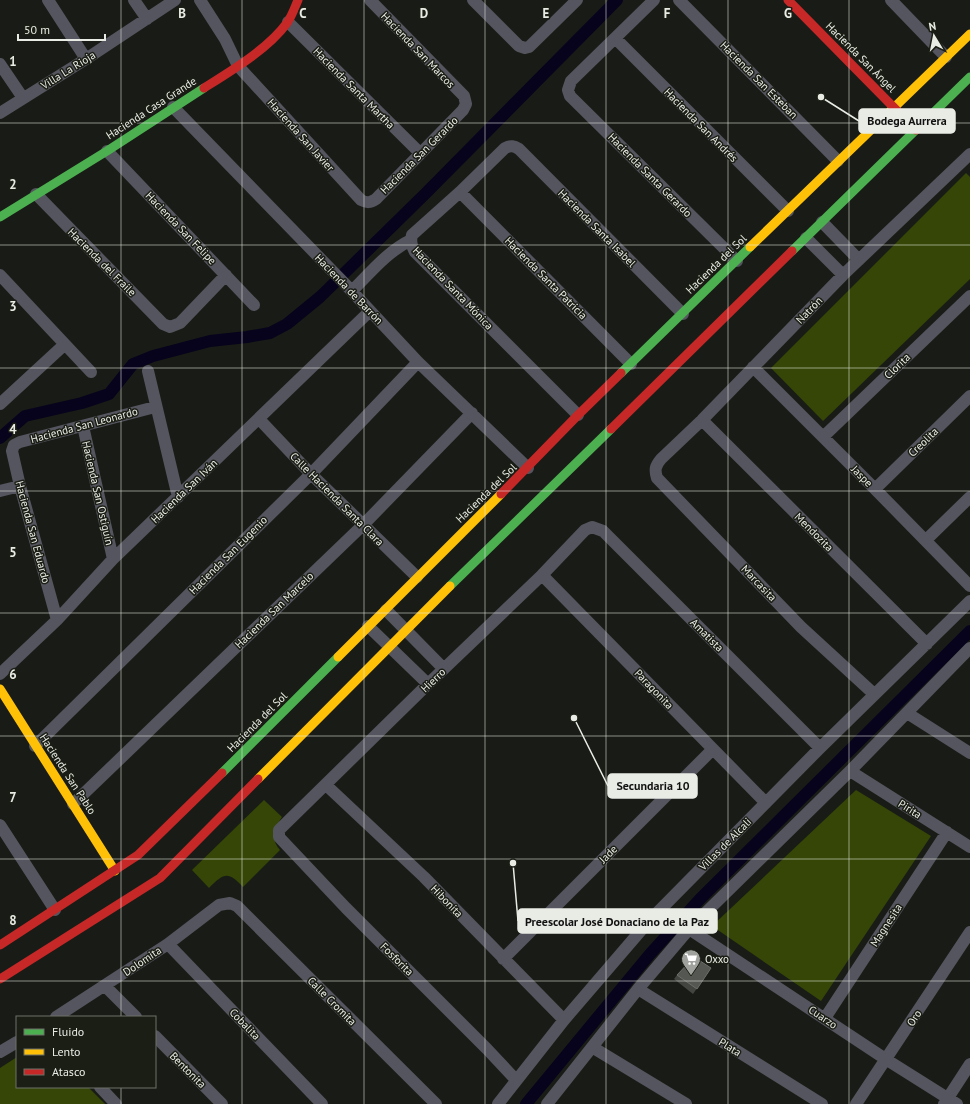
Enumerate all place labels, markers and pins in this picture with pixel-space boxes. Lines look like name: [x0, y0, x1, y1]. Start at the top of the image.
callout: Bodega Aurrera: [859, 109, 955, 133]
callout: Secundaria 10: [608, 774, 697, 798]
callout: Preescolar José Donaciano de la Paz: [518, 909, 717, 933]
supermarket icon: Oxxo: [680, 948, 702, 976]
place label: Oxxo: [705, 952, 729, 966]

